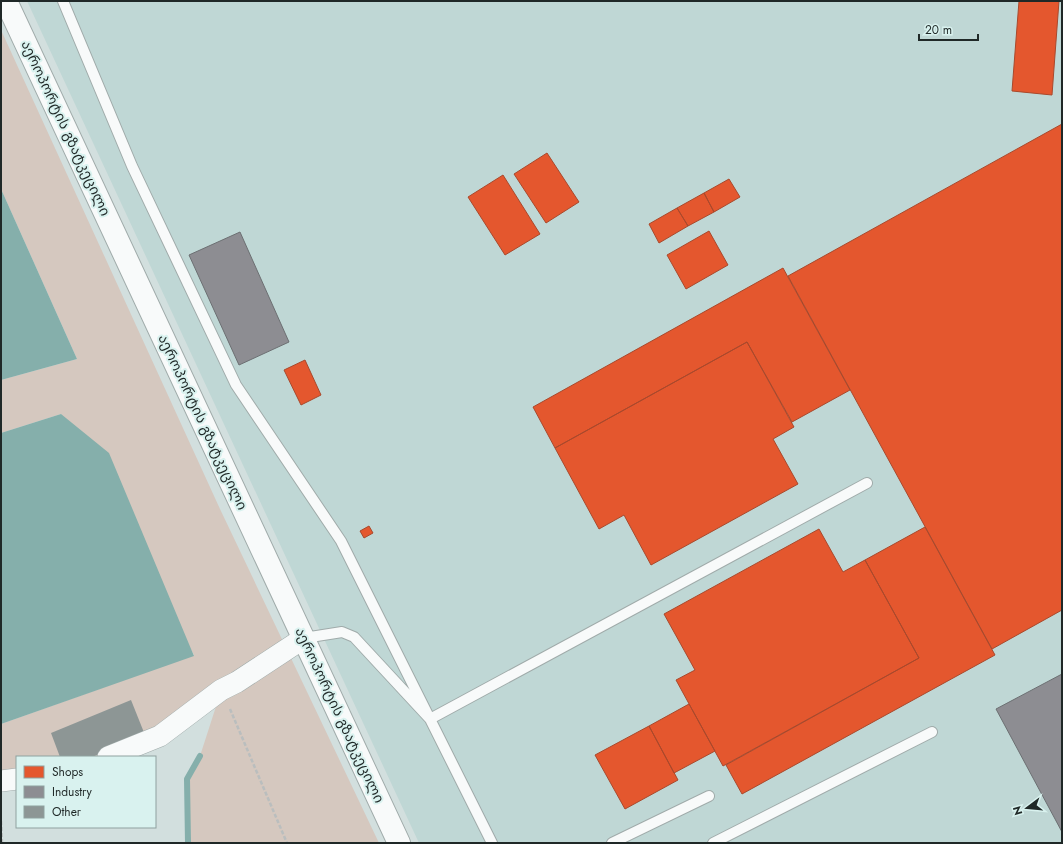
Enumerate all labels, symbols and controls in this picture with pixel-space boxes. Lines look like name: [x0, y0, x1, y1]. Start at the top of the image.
scale bar: [919, 16, 978, 42]
text: 20 m: [925, 21, 952, 39]
street label: აეროპორტის გზატკეცილი: [16, 37, 116, 219]
street label: აეროპორტის გზატკეცილი: [153, 331, 253, 513]
street label: აეროპორტის გზატკეცილი: [290, 624, 390, 806]
legend: [16, 756, 156, 828]
text: Shops: [52, 763, 83, 781]
text: Industry: [52, 783, 93, 801]
north arrow: [1007, 788, 1047, 828]
text: Other: [52, 803, 82, 821]
text: N: [1008, 804, 1026, 817]

